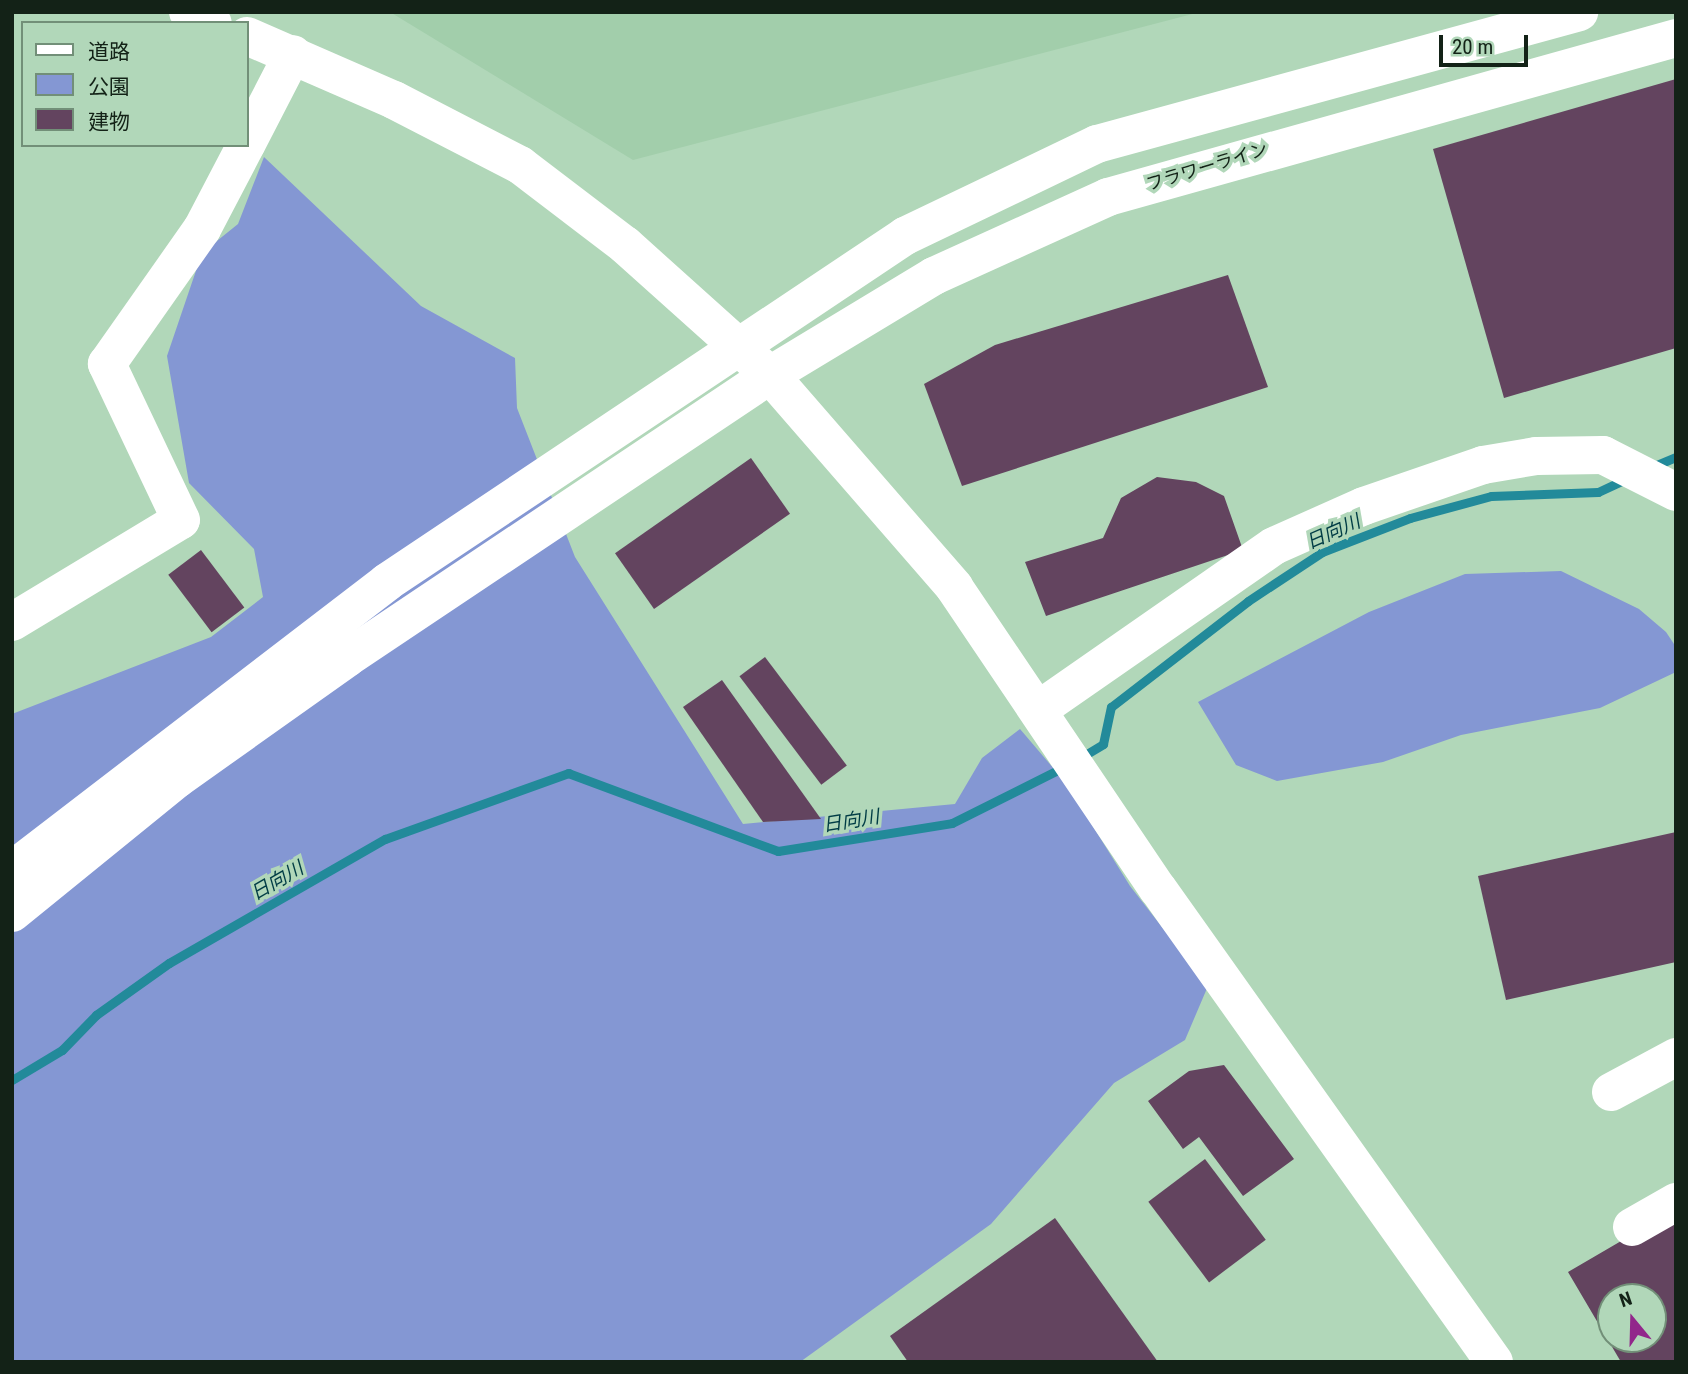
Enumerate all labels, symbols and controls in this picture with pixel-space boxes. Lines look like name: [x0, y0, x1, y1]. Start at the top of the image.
legend: [21, 21, 248, 147]
scale bar: [1443, 21, 1532, 65]
text: 20 m: [1452, 35, 1493, 59]
text: 道路: [88, 40, 130, 64]
text: 公園: [88, 75, 130, 99]
text: 建物: [88, 110, 130, 134]
street label: フラワーライン: [1144, 138, 1270, 196]
water label: 日向川: [1302, 510, 1364, 554]
water label: 日向川: [821, 805, 881, 837]
water label: 日向川: [247, 857, 307, 905]
north arrow: [1597, 1283, 1667, 1353]
text: N: [1616, 1287, 1635, 1312]

